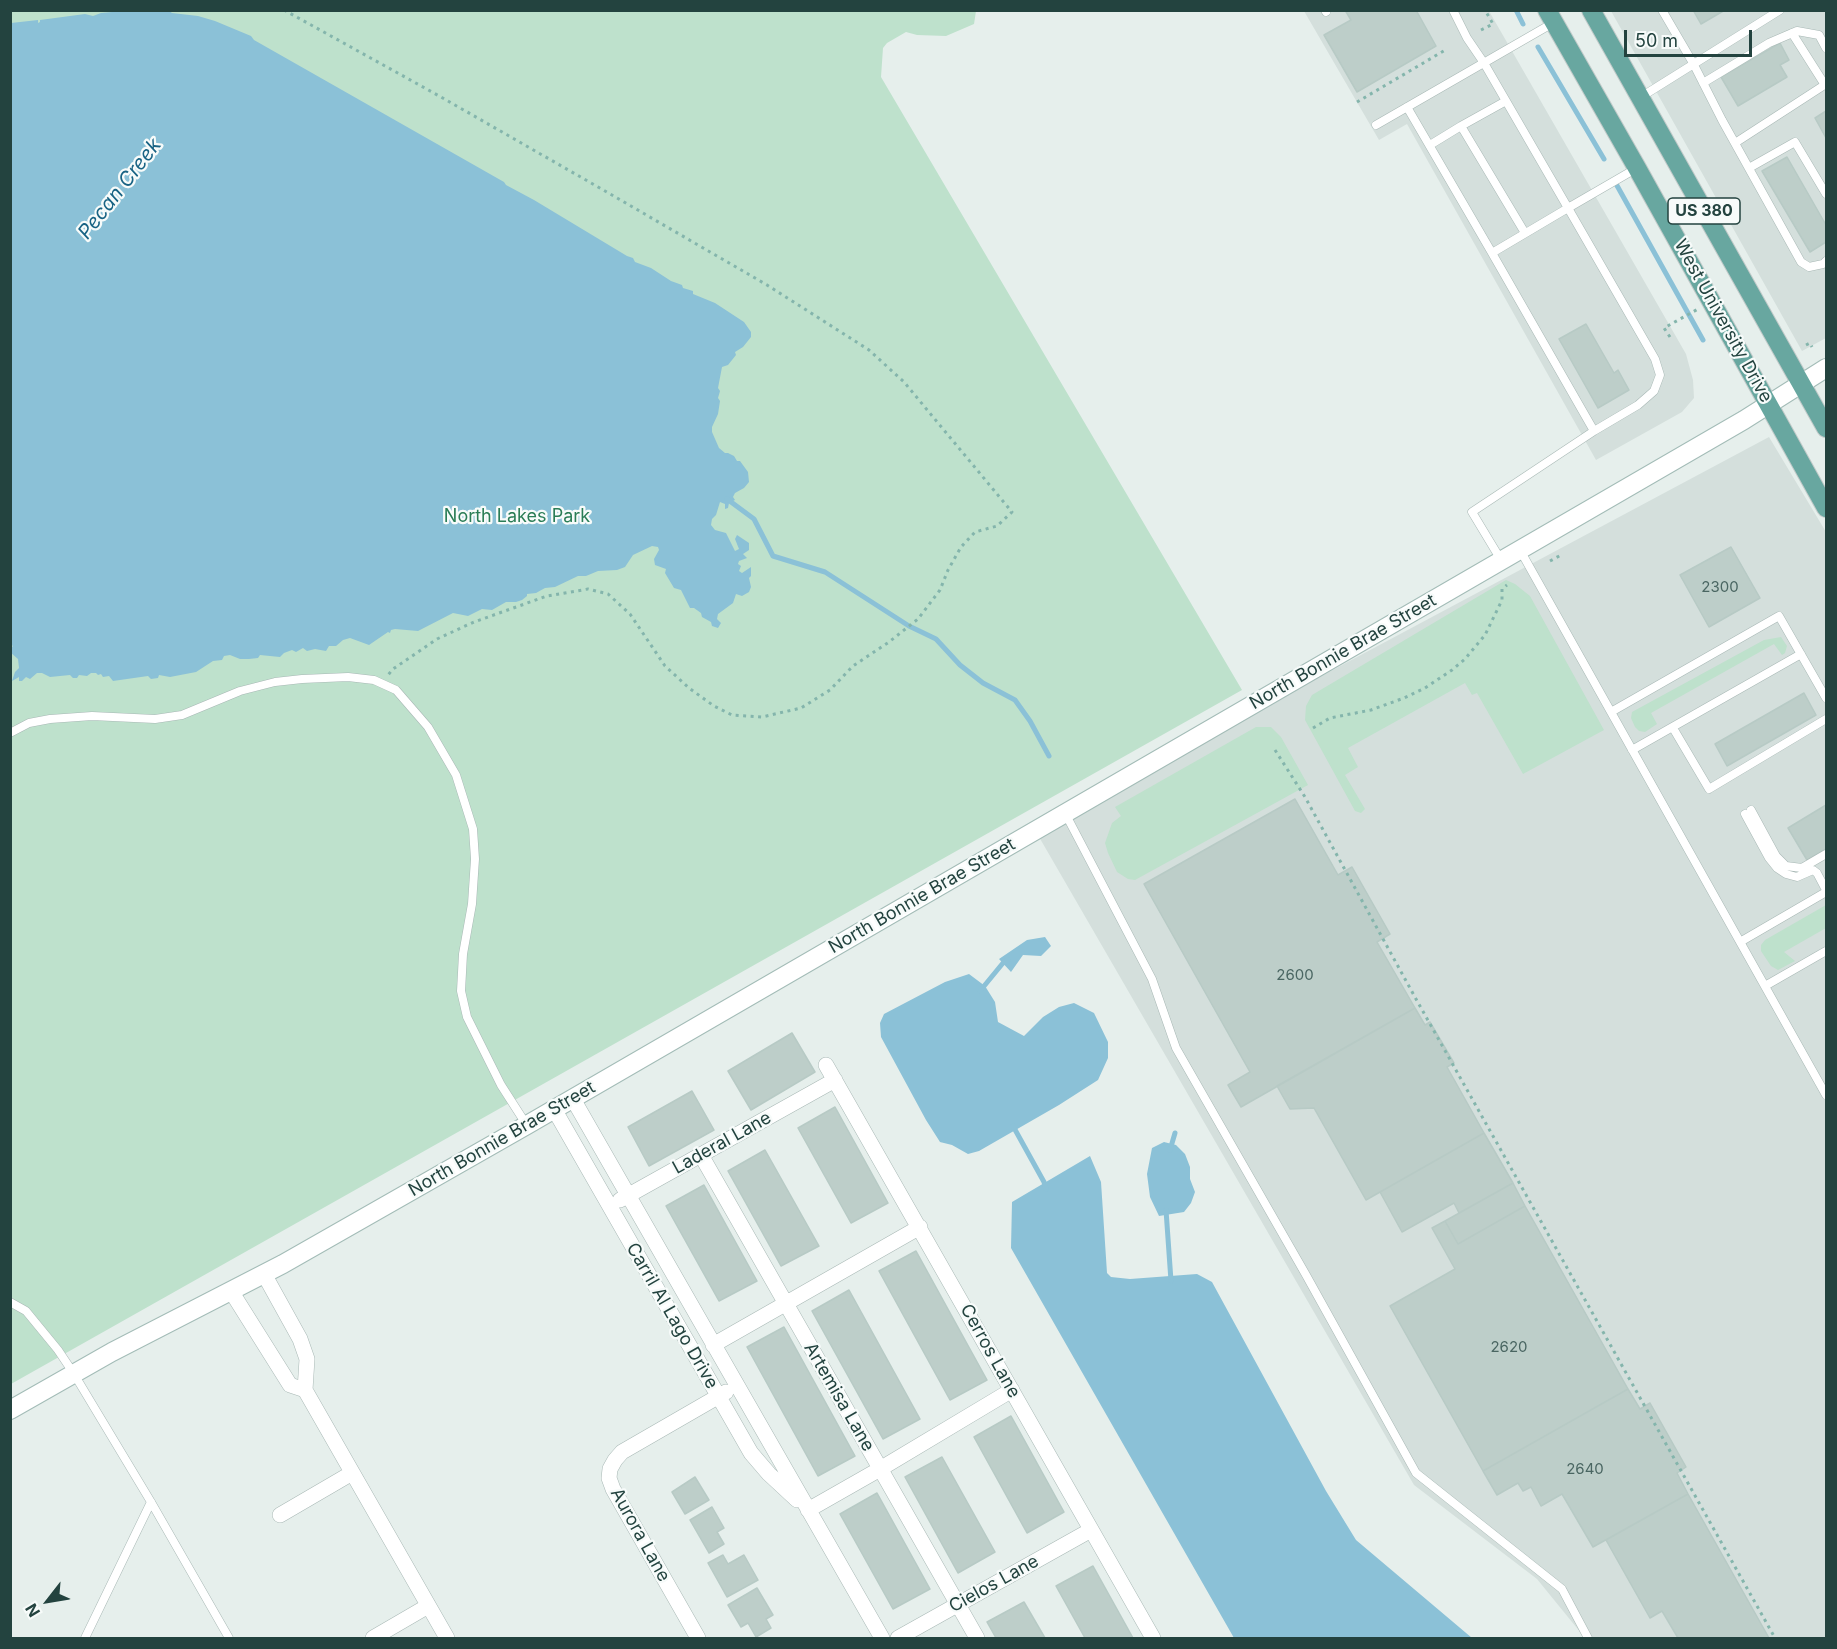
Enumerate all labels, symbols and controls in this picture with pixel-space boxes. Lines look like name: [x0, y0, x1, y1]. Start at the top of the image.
scale bar: [1627, 18, 1754, 56]
text: 50 m: [1635, 30, 1678, 51]
water label: Pecan Creek: [73, 134, 167, 244]
road number: US 380: [1668, 198, 1740, 224]
street label: West University Drive: [1669, 236, 1777, 406]
park label: North Lakes Park: [444, 506, 590, 528]
house number: 2300: [1701, 578, 1739, 596]
street label: North Bonnie Brae Street: [1246, 590, 1440, 714]
street label: North Bonnie Brae Street: [825, 834, 1019, 958]
house number: 2600: [1276, 966, 1314, 984]
street label: North Bonnie Brae Street: [405, 1077, 599, 1201]
street label: Laderal Lane: [669, 1107, 775, 1179]
street label: Carril Al Lago Drive: [621, 1239, 723, 1393]
street label: Cerros Lane: [955, 1300, 1025, 1402]
house number: 2620: [1490, 1338, 1528, 1356]
street label: Artemisa Lane: [799, 1339, 879, 1455]
house number: 2640: [1566, 1460, 1604, 1478]
street label: Aurora Lane: [605, 1484, 675, 1586]
street label: Cielos Lane: [945, 1551, 1043, 1617]
north arrow: [18, 1571, 78, 1631]
text: N: [21, 1600, 44, 1621]

